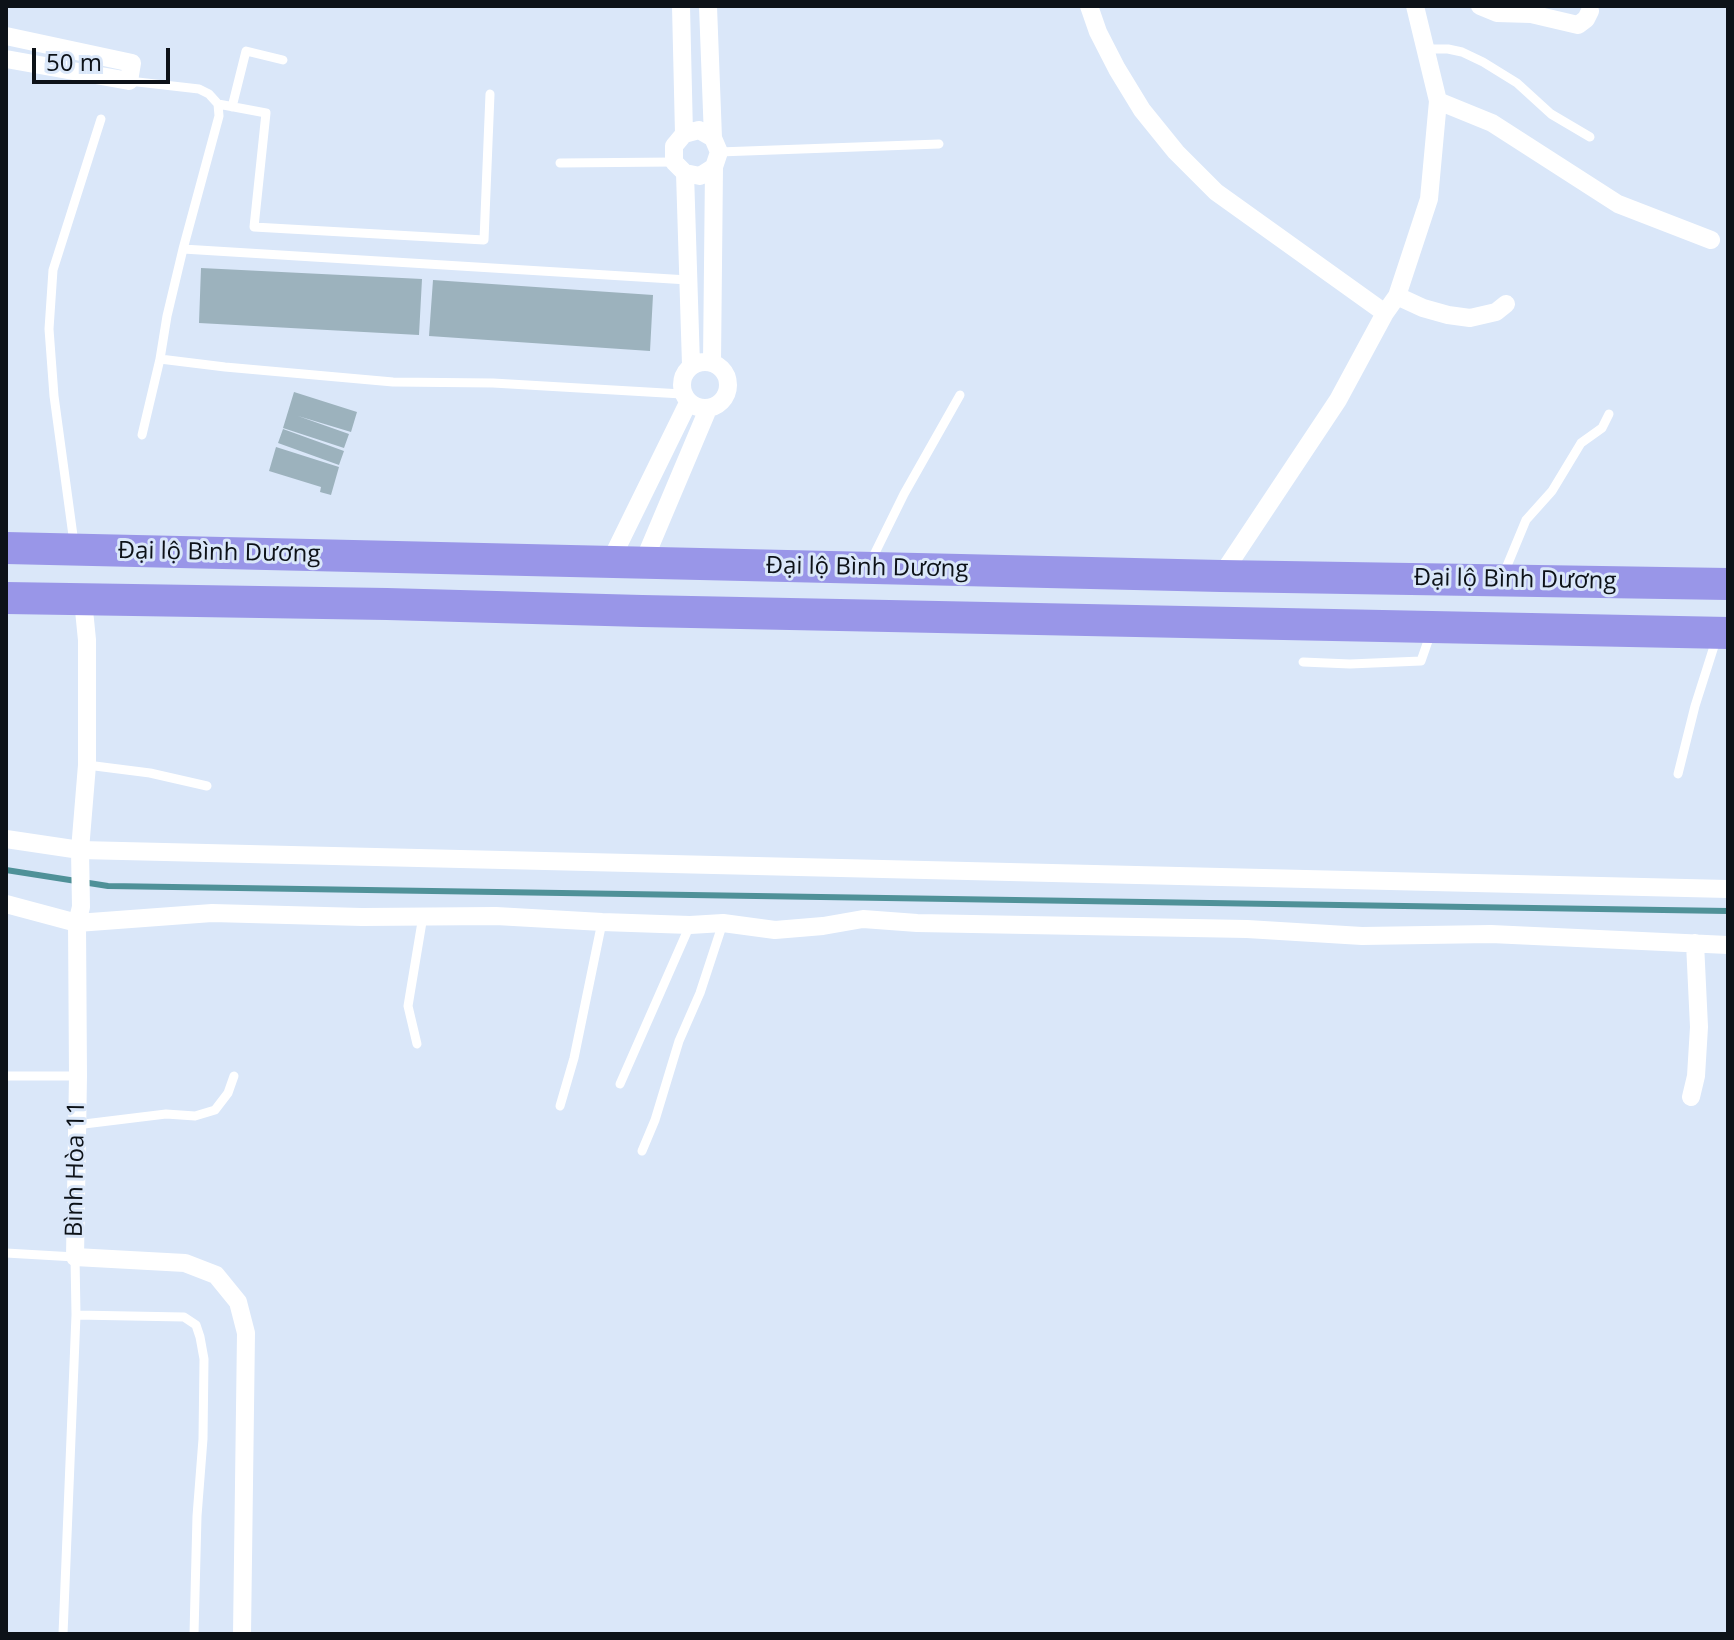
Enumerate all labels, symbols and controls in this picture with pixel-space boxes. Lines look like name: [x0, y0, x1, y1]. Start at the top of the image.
scale bar: [36, 32, 174, 82]
text: 50 m: [46, 45, 102, 78]
street label: Đại lộ Bình Dương: [117, 537, 321, 569]
street label: Đại lộ Bình Dương: [765, 552, 969, 584]
street label: Đại lộ Bình Dương: [1413, 564, 1617, 596]
street label: Bình Hòa 11: [60, 1101, 92, 1237]

